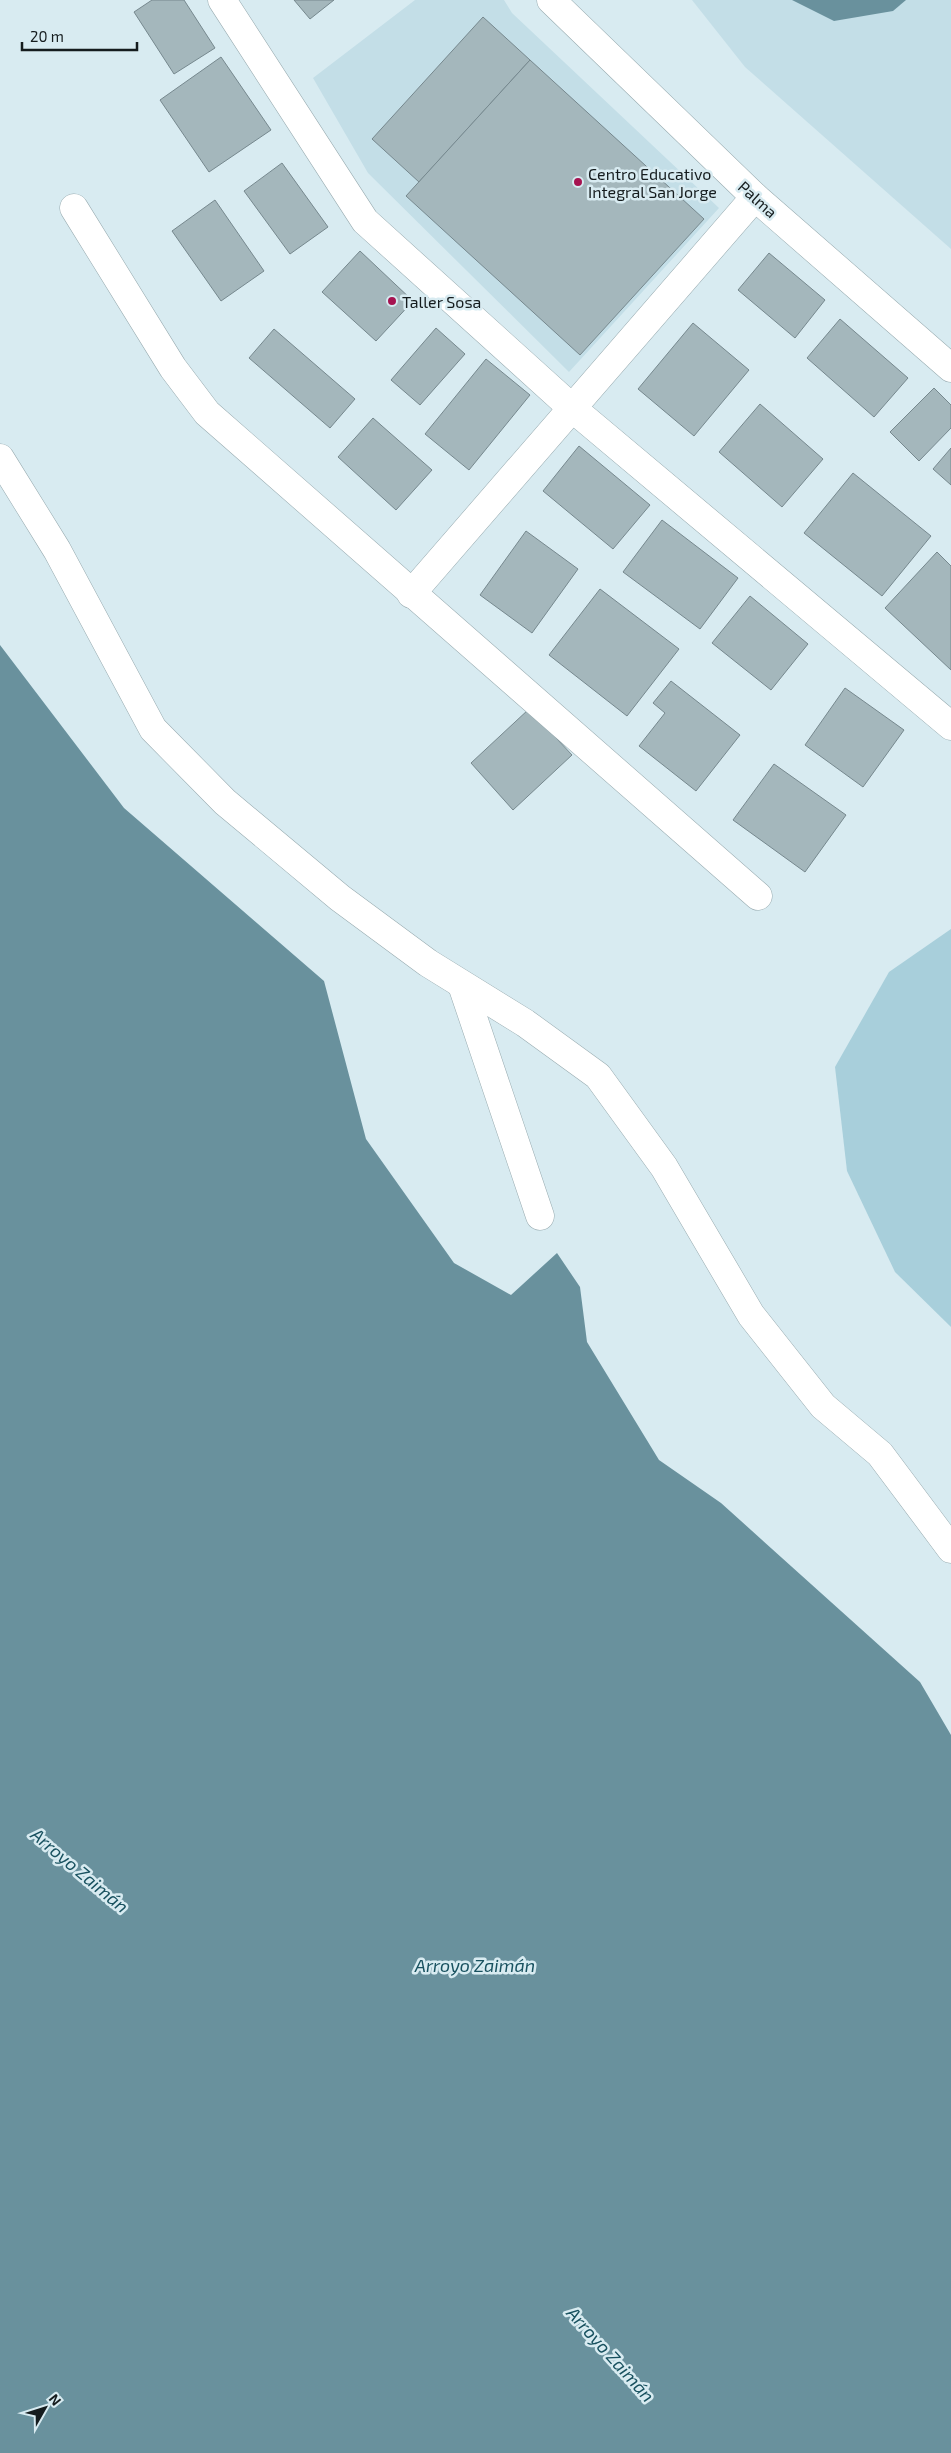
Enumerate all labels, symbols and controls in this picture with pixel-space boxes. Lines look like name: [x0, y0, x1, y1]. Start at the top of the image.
scale bar: [22, 20, 138, 52]
text: 20 m: [30, 27, 64, 45]
place label: Centro Educativo Integral San Jorge: [588, 164, 717, 201]
marker: Centro Educativo Integral San Jorge: [572, 176, 584, 188]
street label: Palma: [735, 177, 781, 221]
place label: Taller Sosa: [402, 292, 481, 311]
marker: Taller Sosa: [386, 295, 398, 307]
water label: Arroyo Zaimán: [26, 1822, 133, 1917]
water label: Arroyo Zaimán: [414, 1954, 535, 1976]
water label: Arroyo Zaimán: [562, 2301, 659, 2406]
north arrow: [20, 2383, 70, 2433]
text: N: [46, 2390, 65, 2409]

